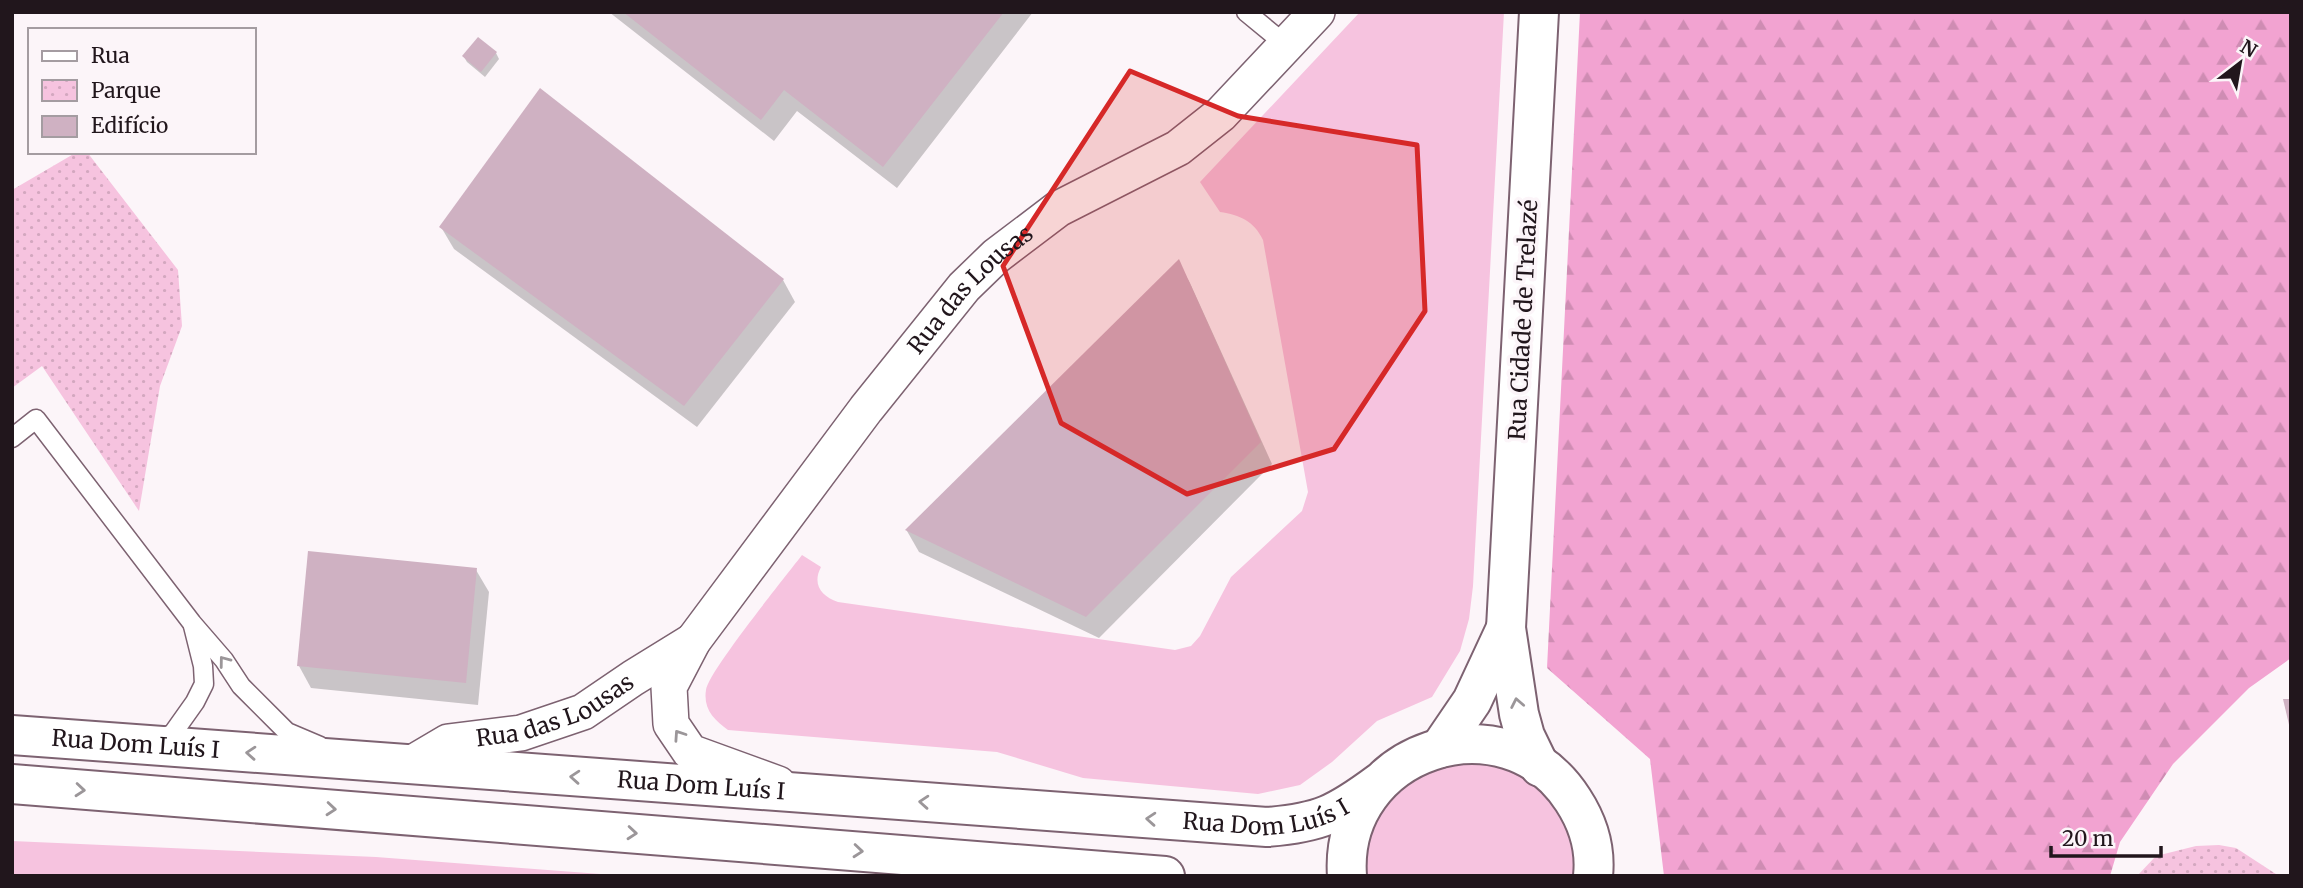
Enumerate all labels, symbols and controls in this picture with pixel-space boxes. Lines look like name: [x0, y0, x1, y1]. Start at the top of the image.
legend: [28, 28, 256, 154]
north arrow: [2205, 28, 2275, 98]
text: N: [2236, 34, 2261, 63]
text: Rua: [91, 42, 130, 69]
text: Parque: [91, 77, 161, 104]
text: Edifício: [91, 112, 168, 139]
street label: Rua Cidade de Trelazé: [1502, 199, 1543, 441]
street label: Rua das Lousas: [901, 218, 1038, 359]
one-way arrow: [220, 656, 233, 669]
street label: Rua das Lousas: [474, 667, 639, 752]
one-way arrow: [1510, 697, 1525, 709]
street label: Rua Dom Luís I: [51, 723, 221, 764]
one-way arrow: [675, 730, 687, 743]
one-way arrow: [245, 746, 256, 761]
street label: Rua Dom Luís I: [616, 764, 786, 806]
one-way arrow: [570, 770, 581, 785]
one-way arrow: [75, 782, 86, 797]
street label: Rua Dom Luís I: [1182, 792, 1354, 841]
one-way arrow: [919, 795, 930, 810]
one-way arrow: [326, 802, 337, 817]
one-way arrow: [1146, 812, 1157, 827]
scale bar: [2051, 814, 2161, 858]
one-way arrow: [626, 825, 637, 840]
text: 20 m: [2062, 825, 2114, 852]
one-way arrow: [853, 843, 864, 858]

